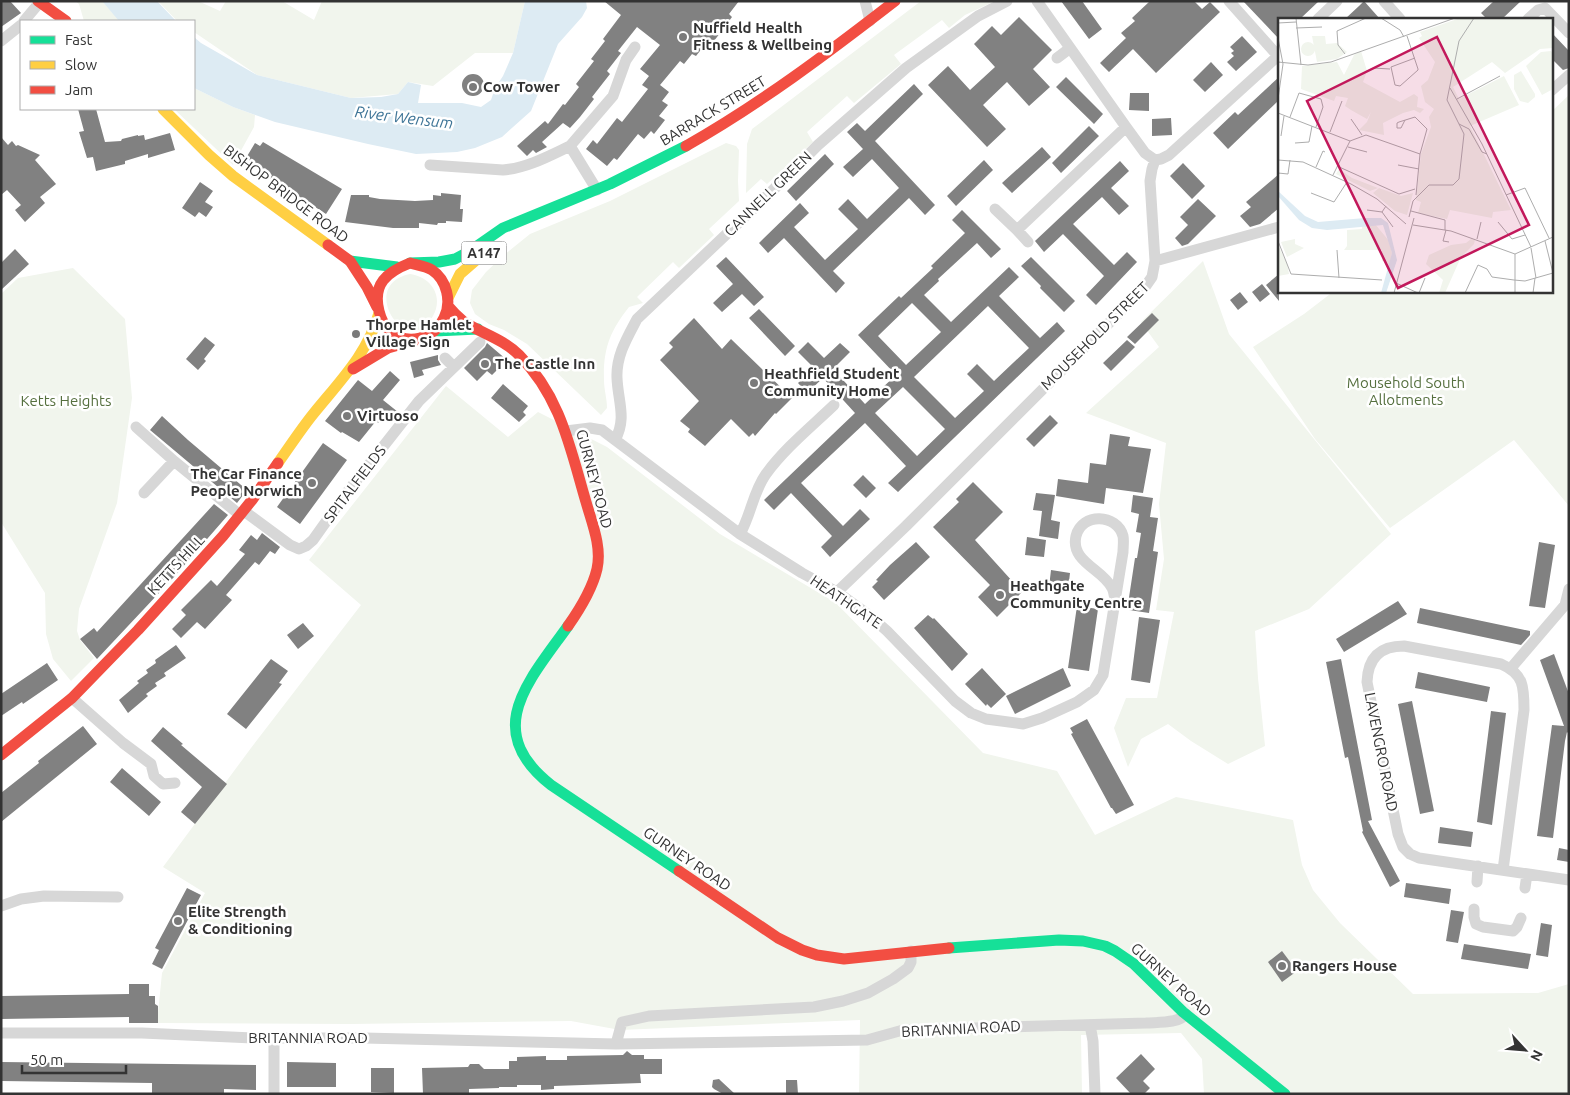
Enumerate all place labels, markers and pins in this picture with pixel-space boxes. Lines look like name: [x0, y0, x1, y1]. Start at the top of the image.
place label: Nuffield Health Fitness & Wellbeing: [693, 19, 832, 53]
marker: Nuffield Health Fitness & Wellbeing: [677, 31, 689, 43]
place label: Cow Tower: [483, 78, 561, 95]
marker: Cow Tower: [467, 81, 479, 93]
place label: Thorpe Hamlet Village Sign: [366, 316, 472, 350]
marker: Thorpe Hamlet Village Sign: [350, 328, 362, 340]
place label: The Castle Inn: [495, 355, 595, 372]
marker: The Castle Inn: [479, 358, 491, 370]
place label: Heathfield Student Community Home: [764, 365, 900, 399]
marker: Heathfield Student Community Home: [748, 377, 760, 389]
place label: Virtuoso: [357, 407, 419, 424]
marker: Virtuoso: [341, 410, 353, 422]
place label: The Car Finance People Norwich: [190, 465, 302, 499]
marker: The Car Finance People Norwich: [306, 477, 318, 489]
place label: Heathgate Community Centre: [1010, 577, 1142, 611]
marker: Heathgate Community Centre: [994, 589, 1006, 601]
place label: Elite Strength & Conditioning: [188, 903, 293, 937]
marker: Elite Strength & Conditioning: [172, 915, 184, 927]
place label: Rangers House: [1292, 957, 1397, 974]
marker: Rangers House: [1276, 960, 1288, 972]

